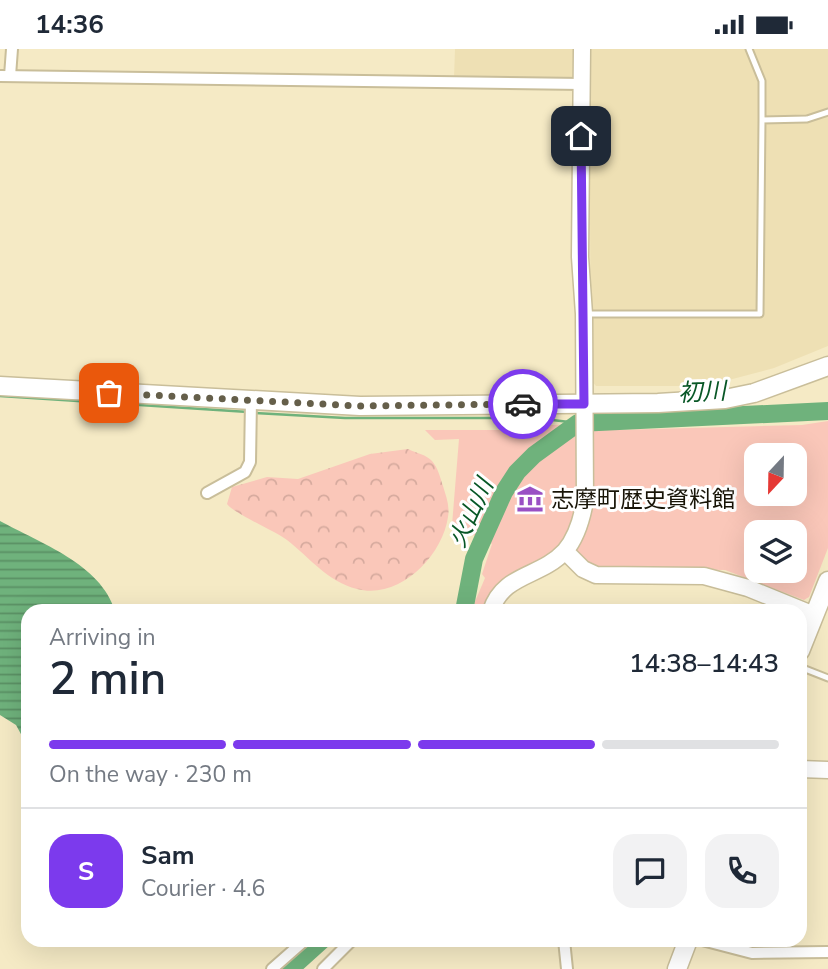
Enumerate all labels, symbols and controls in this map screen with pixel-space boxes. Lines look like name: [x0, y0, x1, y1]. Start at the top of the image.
text: 14:36: [35, 7, 104, 42]
pin: [551, 106, 611, 166]
icon: home: [562, 117, 600, 155]
pin: [79, 363, 139, 423]
courier: [488, 369, 558, 439]
icon: bag: [90, 374, 128, 412]
water label: 初川: [677, 375, 730, 409]
icon: car: [504, 385, 542, 423]
north arrow: [744, 443, 807, 506]
map controls: [744, 443, 807, 583]
water label: 火山川: [441, 471, 502, 552]
museum icon: 志摩町歴史資料館: [515, 484, 545, 514]
place label: 志摩町歴史資料館: [551, 484, 735, 515]
button: layers: [744, 520, 807, 583]
text: Arriving in: [49, 622, 156, 653]
text: 14:38–14:43: [629, 646, 779, 681]
text: 2 min: [49, 647, 166, 710]
text: On the way · 230 m: [49, 759, 252, 790]
button: chat: [613, 834, 687, 908]
button: phone: [705, 834, 779, 908]
text: Sam: [141, 838, 194, 873]
text: S: [78, 854, 94, 889]
text: Courier · 4.6: [141, 873, 265, 904]

